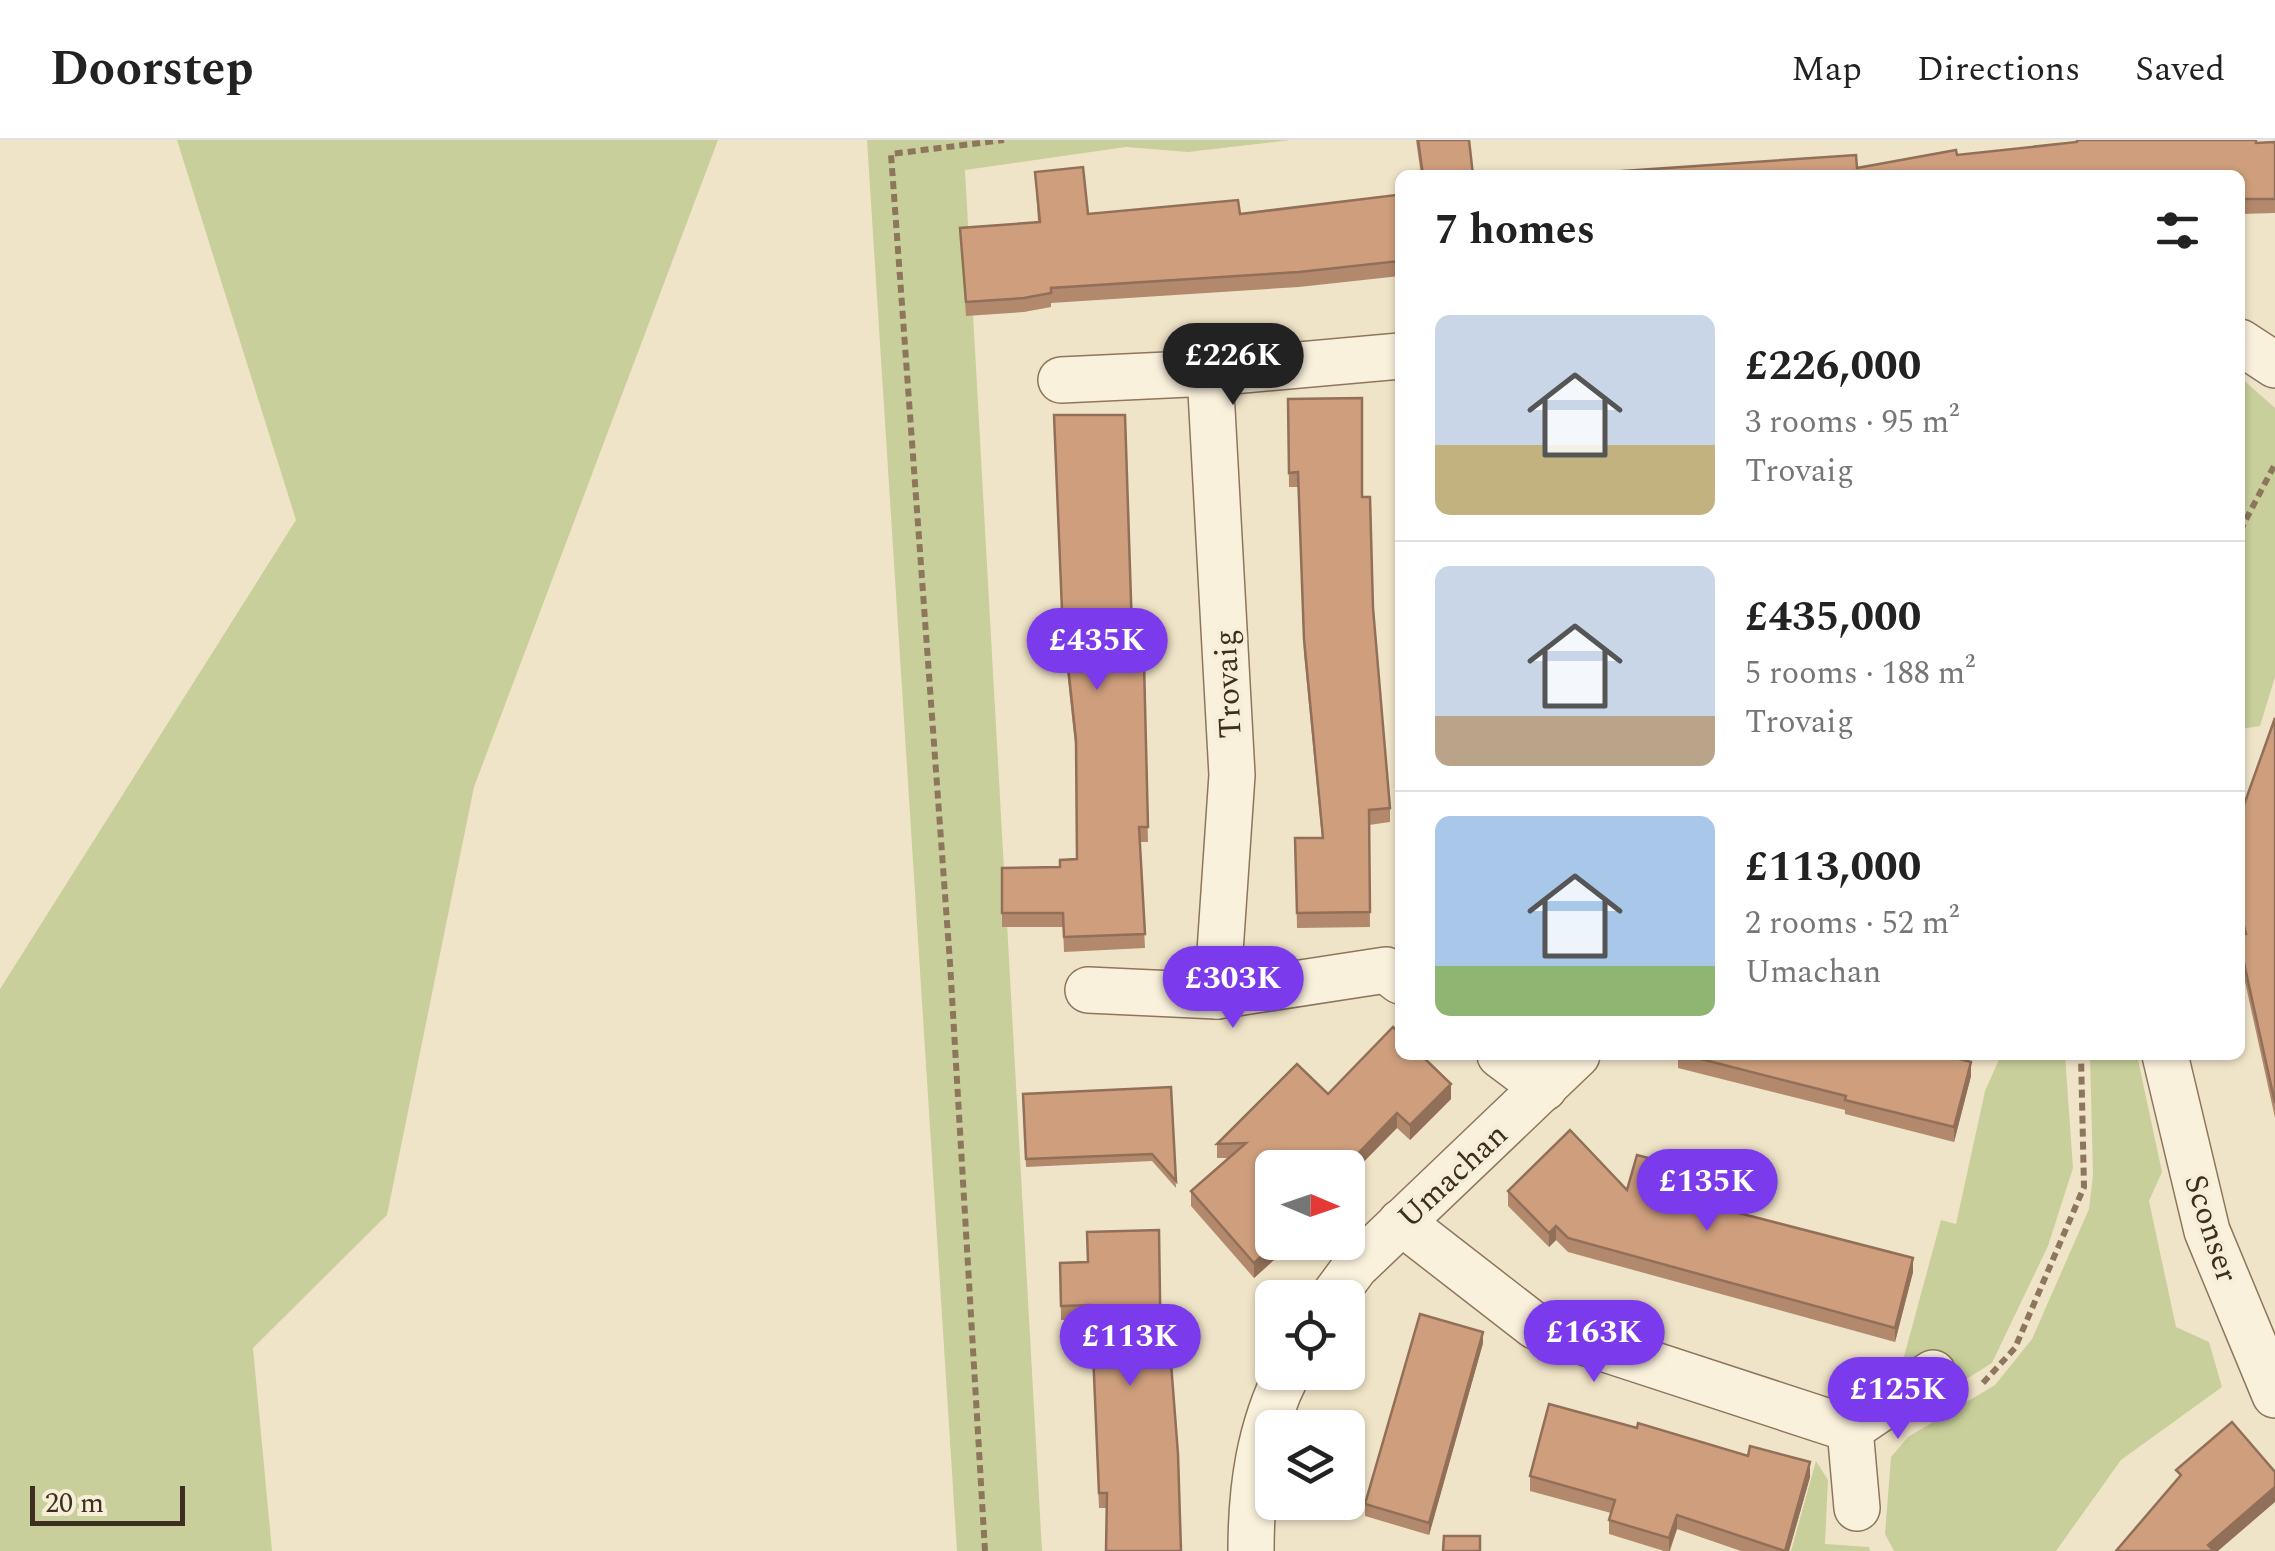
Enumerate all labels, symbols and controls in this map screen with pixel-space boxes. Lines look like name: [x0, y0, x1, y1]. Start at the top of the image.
text: Doorstep: [50, 33, 253, 106]
text: Map: [1791, 43, 1862, 96]
text: Directions: [1917, 43, 2080, 96]
text: Saved: [2135, 43, 2225, 96]
text: 7 homes: [1435, 199, 1595, 262]
icon: filters: [2150, 203, 2205, 258]
pin: £226K: [1163, 323, 1303, 408]
text: £226K: [1185, 331, 1281, 380]
text: £226,000: [1745, 335, 1921, 398]
icon: home: [1515, 355, 1635, 475]
text: 3 rooms · 95 m²: [1745, 398, 1959, 447]
text: Trovaig: [1745, 447, 1854, 496]
text: £435,000: [1745, 586, 1921, 649]
icon: home: [1515, 606, 1635, 726]
pin: £435K: [1027, 608, 1167, 693]
text: £435K: [1049, 616, 1145, 665]
street label: Trovaig: [1201, 628, 1256, 740]
text: 5 rooms · 188 m²: [1745, 649, 1975, 698]
text: Trovaig: [1745, 698, 1854, 747]
text: £113,000: [1745, 836, 1921, 899]
icon: home: [1515, 856, 1635, 976]
text: 2 rooms · 52 m²: [1745, 899, 1959, 948]
pin: £303K: [1163, 946, 1303, 1031]
text: Umachan: [1745, 948, 1881, 997]
text: £303K: [1185, 954, 1281, 1003]
street label: Umachan: [1386, 1112, 1520, 1241]
pin: £135K: [1637, 1149, 1777, 1234]
north arrow: [1255, 1150, 1365, 1260]
map controls: [1255, 1150, 1365, 1520]
text: £135K: [1659, 1157, 1755, 1206]
street label: Sconser: [2170, 1168, 2251, 1289]
button: locate: [1255, 1280, 1365, 1390]
pin: £163K: [1524, 1300, 1664, 1385]
pin: £113K: [1060, 1304, 1200, 1389]
text: £163K: [1546, 1308, 1642, 1357]
text: £113K: [1082, 1312, 1178, 1361]
pin: £125K: [1828, 1357, 1968, 1442]
text: £125K: [1850, 1365, 1946, 1414]
button: layers: [1255, 1410, 1365, 1520]
scale bar: [30, 1481, 185, 1526]
text: 20 m: [45, 1482, 104, 1525]

